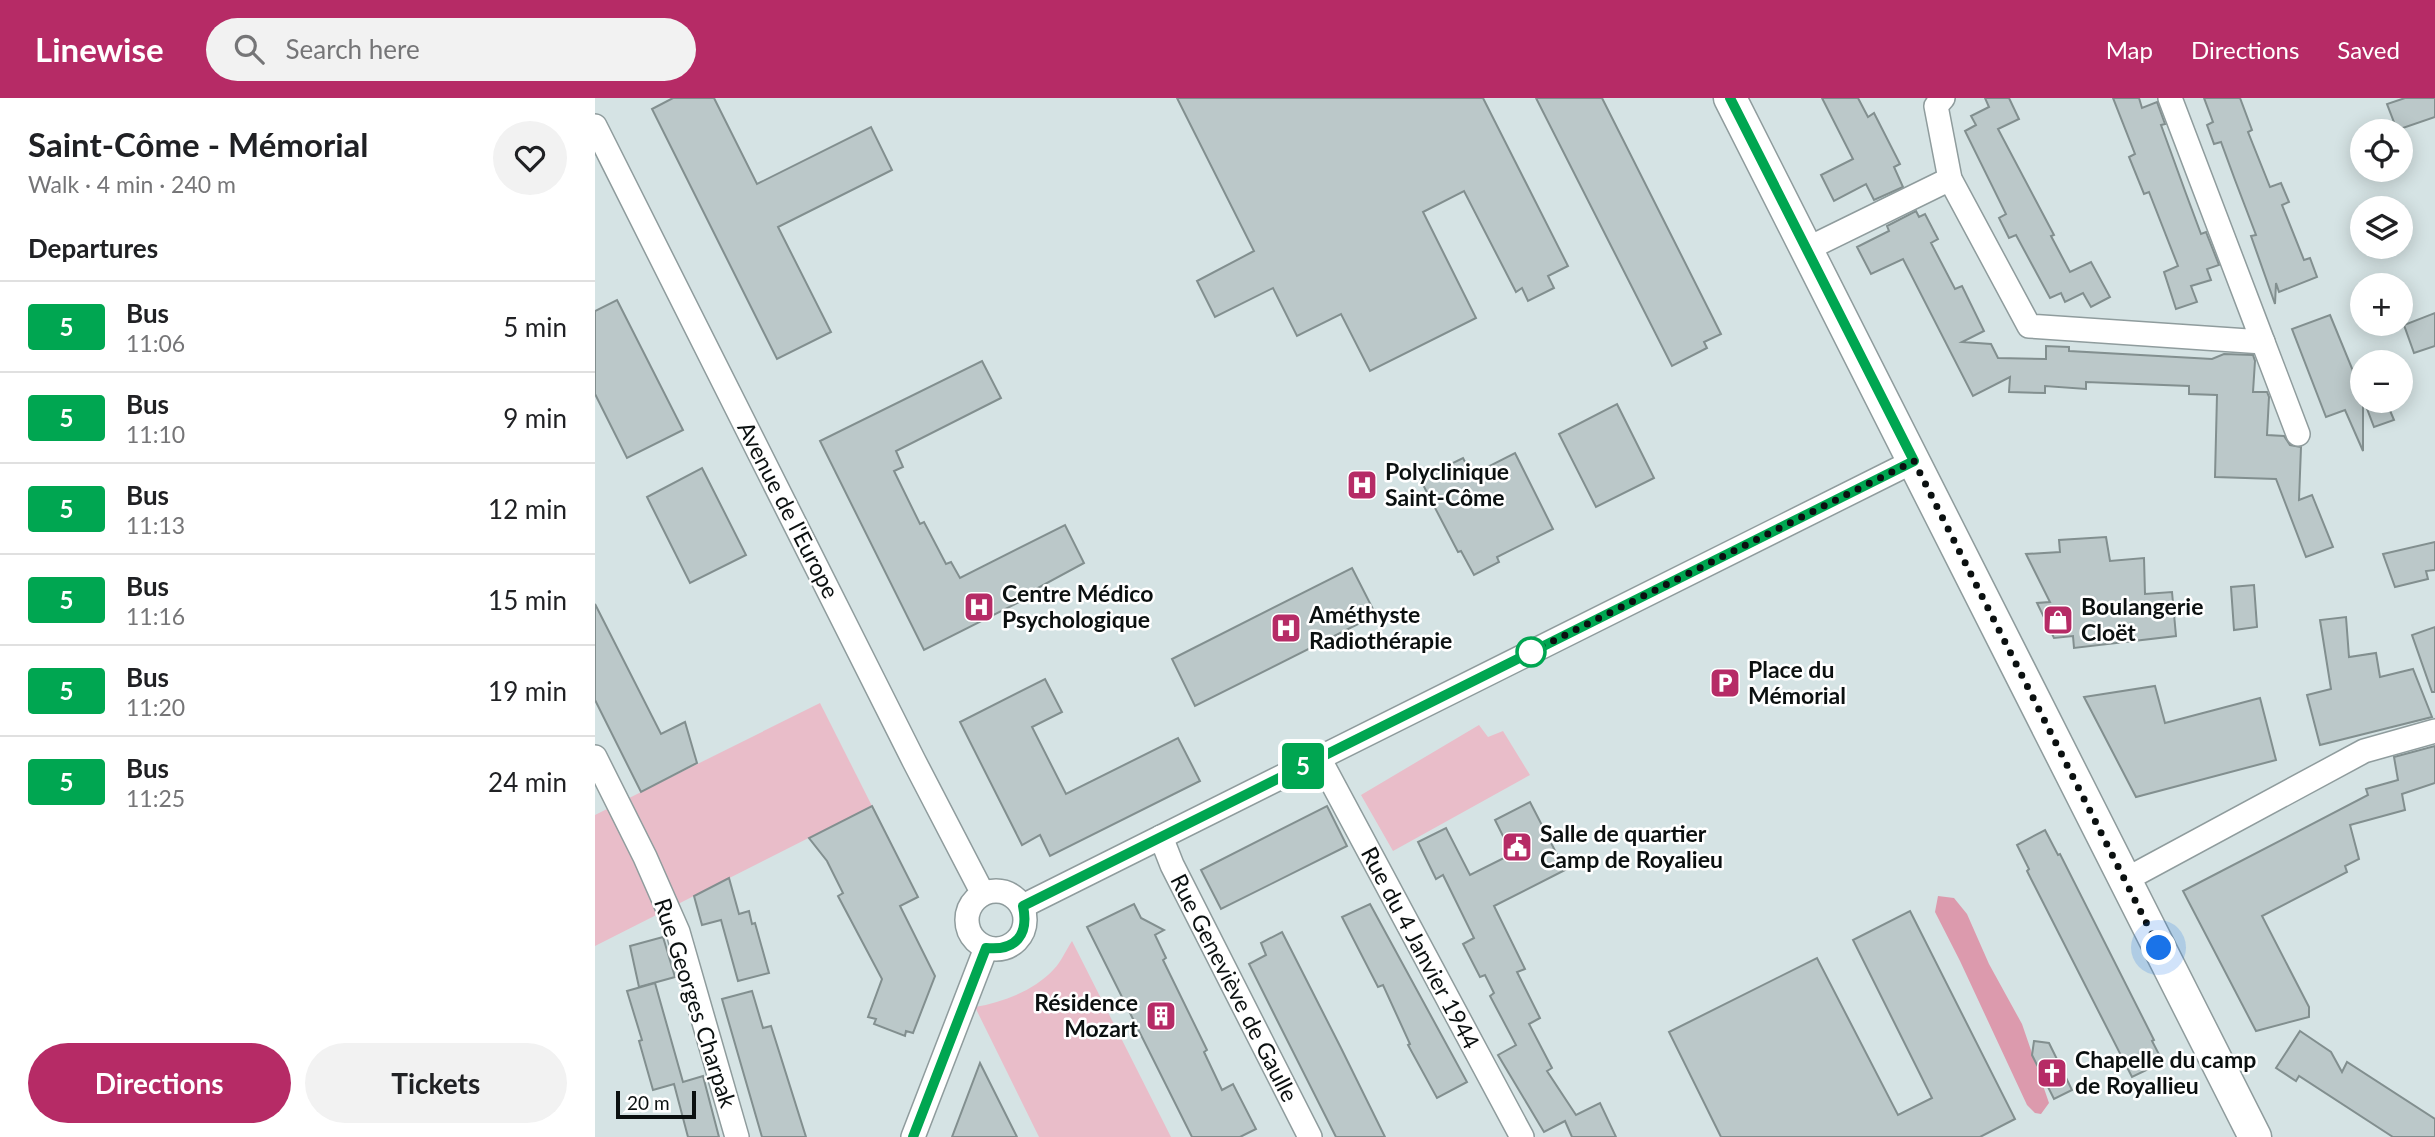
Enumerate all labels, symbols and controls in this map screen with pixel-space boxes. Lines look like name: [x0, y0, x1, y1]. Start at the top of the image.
search box: [206, 18, 696, 81]
text: Linewise: [35, 29, 164, 69]
icon: search: [230, 30, 268, 68]
text: Search here: [286, 33, 420, 65]
text: Map: [2106, 35, 2153, 64]
text: Directions: [2191, 35, 2299, 64]
text: Saved: [2337, 35, 2400, 64]
map controls: [2350, 119, 2413, 413]
button: locate: [2350, 119, 2413, 182]
button: heart: [493, 121, 567, 195]
text: Saint-Côme - Mémorial: [28, 124, 369, 164]
text: Walk · 4 min · 240 m: [28, 170, 236, 198]
button: layers: [2350, 196, 2413, 259]
text: Departures: [28, 232, 158, 264]
button: +: [2350, 273, 2413, 336]
text: Bus: [126, 297, 169, 329]
text: 5 min: [503, 311, 567, 343]
text: 5: [60, 312, 73, 341]
text: 11:06: [126, 329, 185, 357]
button: −: [2350, 350, 2413, 413]
text: Bus: [126, 388, 169, 420]
text: 9 min: [503, 402, 567, 434]
text: 5: [60, 403, 73, 432]
street label: Avenue de l'Europe: [732, 416, 846, 603]
text: 11:10: [126, 420, 185, 448]
place label: Polyclinique Saint-Côme: [1385, 457, 1509, 511]
hospital icon: Polyclinique Saint-Côme: [1345, 468, 1379, 502]
text: Bus: [126, 479, 169, 511]
text: 12 min: [488, 493, 567, 525]
text: 5: [60, 494, 73, 523]
text: 11:13: [126, 511, 185, 539]
text: Bus: [126, 570, 169, 602]
place label: Centre Médico Psychologique: [1002, 579, 1153, 633]
text: 15 min: [488, 584, 567, 616]
text: 5: [60, 585, 73, 614]
hospital icon: Centre Médico Psychologique: [962, 590, 996, 624]
place label: Boulangerie Cloët: [2081, 592, 2203, 646]
place label: Améthyste Radiothérapie: [1308, 600, 1452, 654]
text: 11:16: [126, 602, 185, 630]
shop icon: Boulangerie Cloët: [2041, 603, 2075, 637]
hospital icon: Améthyste Radiothérapie: [1269, 611, 1303, 645]
unlabelled marker: [1516, 637, 1546, 667]
place label: Place du Mémorial: [1748, 655, 1846, 709]
text: Bus: [126, 661, 169, 693]
parking icon: Place du Mémorial: [1708, 666, 1742, 700]
text: 19 min: [488, 675, 567, 707]
text: 5: [60, 676, 73, 705]
text: 11:20: [126, 693, 185, 721]
line badge: 5: [1280, 743, 1326, 789]
text: 5: [1296, 751, 1310, 780]
text: Bus: [126, 752, 169, 784]
text: 24 min: [488, 766, 567, 798]
text: 5: [60, 767, 73, 796]
text: 11:25: [126, 784, 185, 812]
place label: Salle de quartier Camp de Royalieu: [1540, 819, 1723, 873]
public building icon: Salle de quartier Camp de Royalieu: [1500, 830, 1534, 864]
street label: Rue du 4 Janvier 1944: [1356, 842, 1486, 1053]
street label: Rue Geneviève de Gaulle: [1165, 869, 1305, 1106]
street label: Rue Georges Charpak: [649, 894, 743, 1111]
your location: [2141, 930, 2176, 965]
place label: Résidence Mozart: [1034, 988, 1138, 1042]
building icon: Résidence Mozart: [1144, 999, 1178, 1033]
button: Directions: [28, 1043, 291, 1123]
button: Tickets: [305, 1043, 567, 1123]
place label: Chapelle du camp de Royallieu: [2075, 1045, 2256, 1099]
church icon: Chapelle du camp de Royallieu: [2035, 1056, 2069, 1090]
scale bar: [616, 1088, 697, 1120]
text: 20 m: [627, 1091, 670, 1114]

